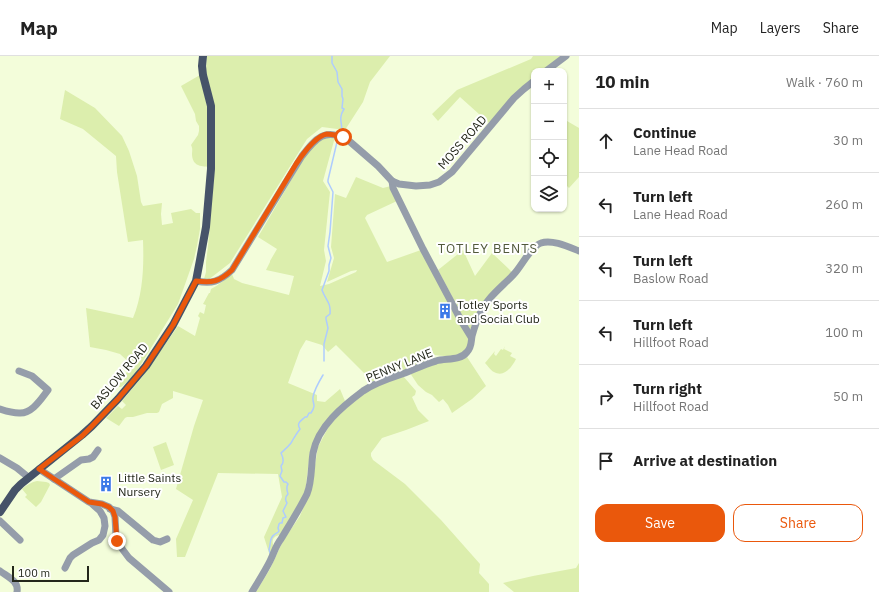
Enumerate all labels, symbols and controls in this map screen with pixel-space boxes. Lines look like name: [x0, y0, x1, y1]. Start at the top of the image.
text: Map: [20, 16, 58, 40]
text: Map: [711, 19, 738, 37]
text: Layers: [760, 19, 801, 37]
text: Share: [823, 19, 859, 37]
map controls: [531, 68, 567, 212]
button: +: [531, 68, 567, 104]
text: 10 min: [595, 71, 650, 93]
text: Walk · 760 m: [786, 74, 863, 91]
button: −: [531, 104, 567, 140]
street label: MOSS ROAD: [435, 112, 489, 172]
text: Continue: [633, 123, 697, 142]
route start: [334, 128, 352, 146]
icon: ahead: [595, 130, 617, 152]
text: 30 m: [833, 132, 863, 149]
button: locate: [531, 140, 567, 176]
text: Lane Head Road: [633, 142, 728, 159]
button: layers: [531, 176, 567, 212]
text: Turn left: [633, 187, 693, 206]
icon: left: [595, 194, 617, 216]
text: 260 m: [825, 196, 863, 213]
text: Lane Head Road: [633, 206, 728, 223]
district label: TOTLEY BENTS: [438, 240, 538, 257]
text: Turn left: [633, 251, 693, 270]
icon: left: [595, 258, 617, 280]
text: 320 m: [825, 260, 863, 277]
text: Baslow Road: [633, 270, 708, 287]
place label: Totley Sports and Social Club: [457, 297, 540, 326]
building icon: Totley Sports and Social Club: [436, 302, 454, 320]
text: Turn left: [633, 315, 693, 334]
icon: left: [595, 322, 617, 344]
text: 100 m: [825, 324, 863, 341]
text: Hillfoot Road: [633, 334, 709, 351]
street label: BASLOW ROAD: [87, 340, 151, 412]
street label: PENNY LANE: [363, 345, 435, 385]
text: Turn right: [633, 379, 702, 398]
icon: right: [595, 386, 617, 408]
text: 50 m: [833, 388, 863, 405]
text: Hillfoot Road: [633, 398, 709, 415]
icon: arrive: [595, 450, 617, 472]
text: Arrive at destination: [633, 451, 777, 470]
place label: Little Saints Nursery: [118, 470, 181, 499]
building icon: Little Saints Nursery: [97, 475, 115, 493]
button: Save: [595, 504, 725, 542]
button: Share: [733, 504, 863, 542]
route end: [108, 532, 126, 550]
scale bar: [12, 564, 89, 583]
text: 100 m: [18, 566, 50, 580]

